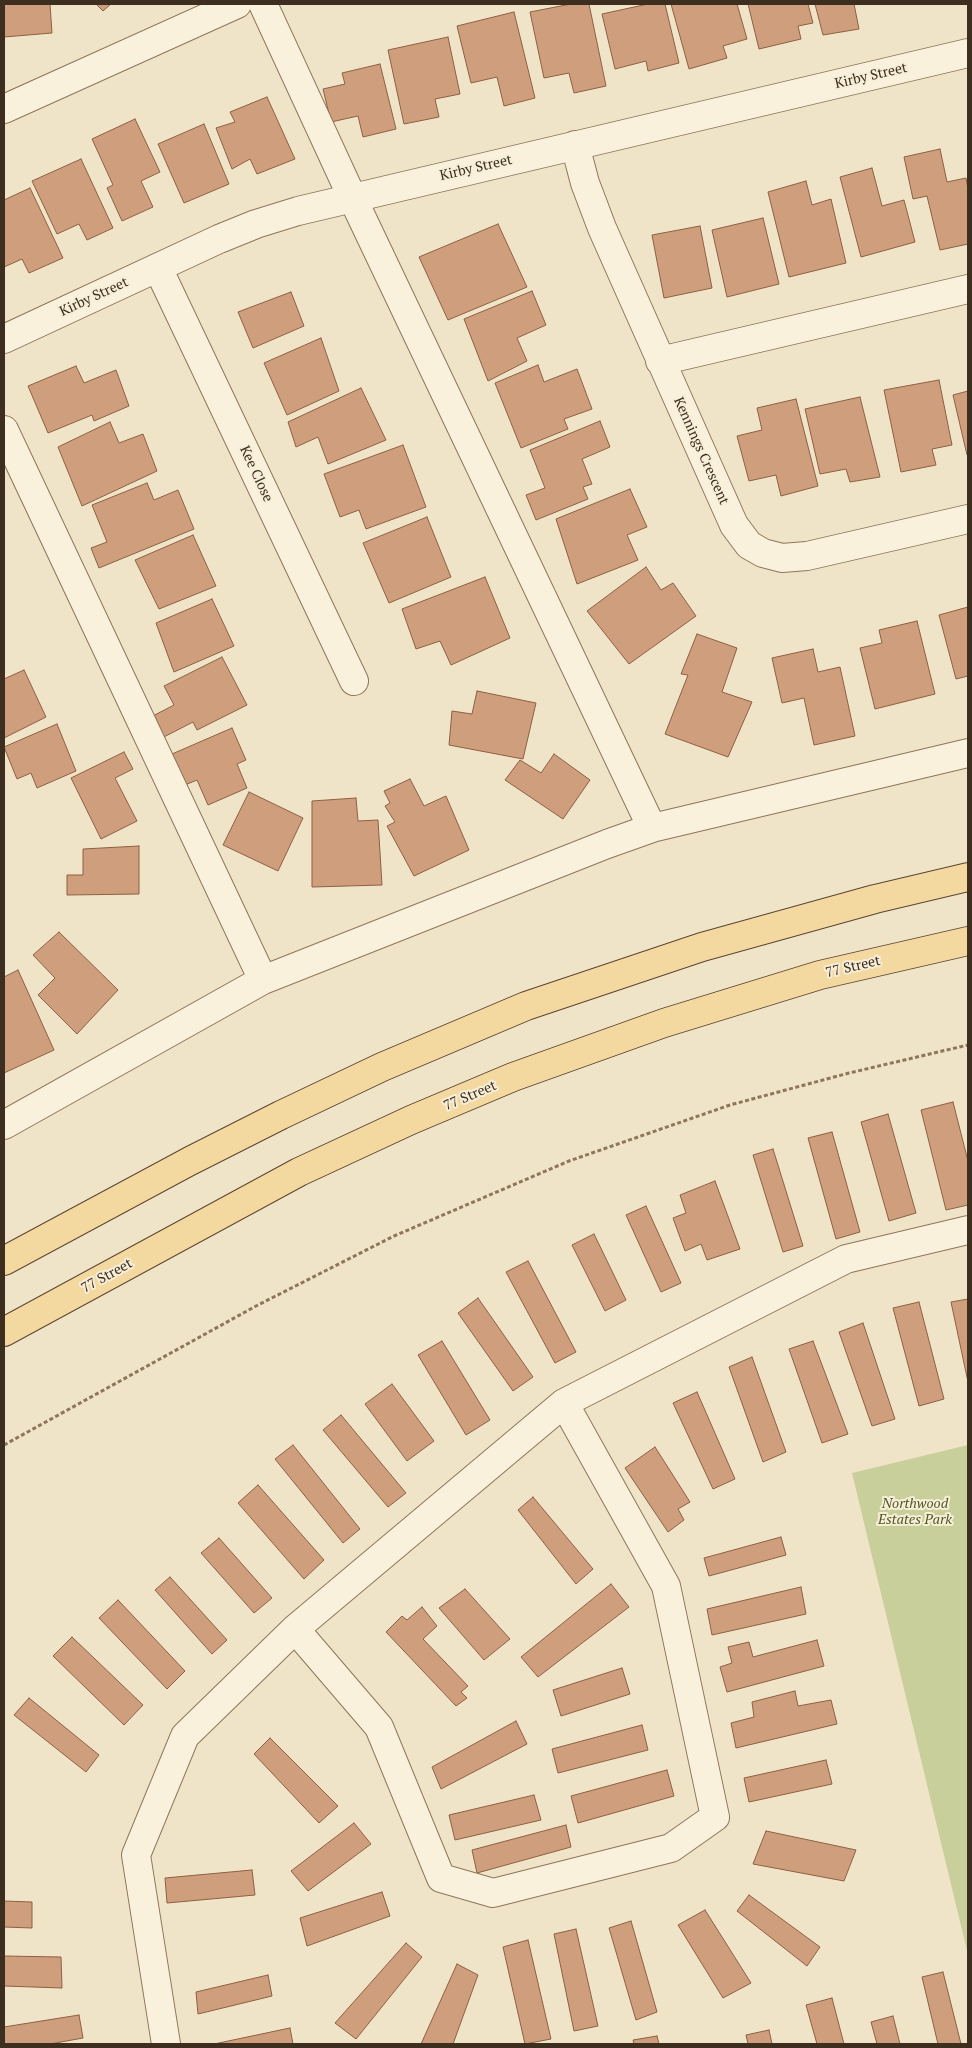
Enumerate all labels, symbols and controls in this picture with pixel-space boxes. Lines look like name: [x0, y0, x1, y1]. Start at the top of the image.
street label: Kirby Street: [833, 60, 909, 92]
street label: Kirby Street: [438, 152, 514, 184]
street label: Kirby Street: [57, 274, 131, 320]
street label: Kennings Crescent: [670, 395, 732, 507]
street label: Kee Close: [236, 443, 276, 505]
street label: 77 Street: [824, 953, 882, 981]
street label: 77 Street: [441, 1077, 499, 1115]
street label: 77 Street: [79, 1255, 135, 1297]
park label: Northwood Estates Park: [878, 1496, 952, 1528]

